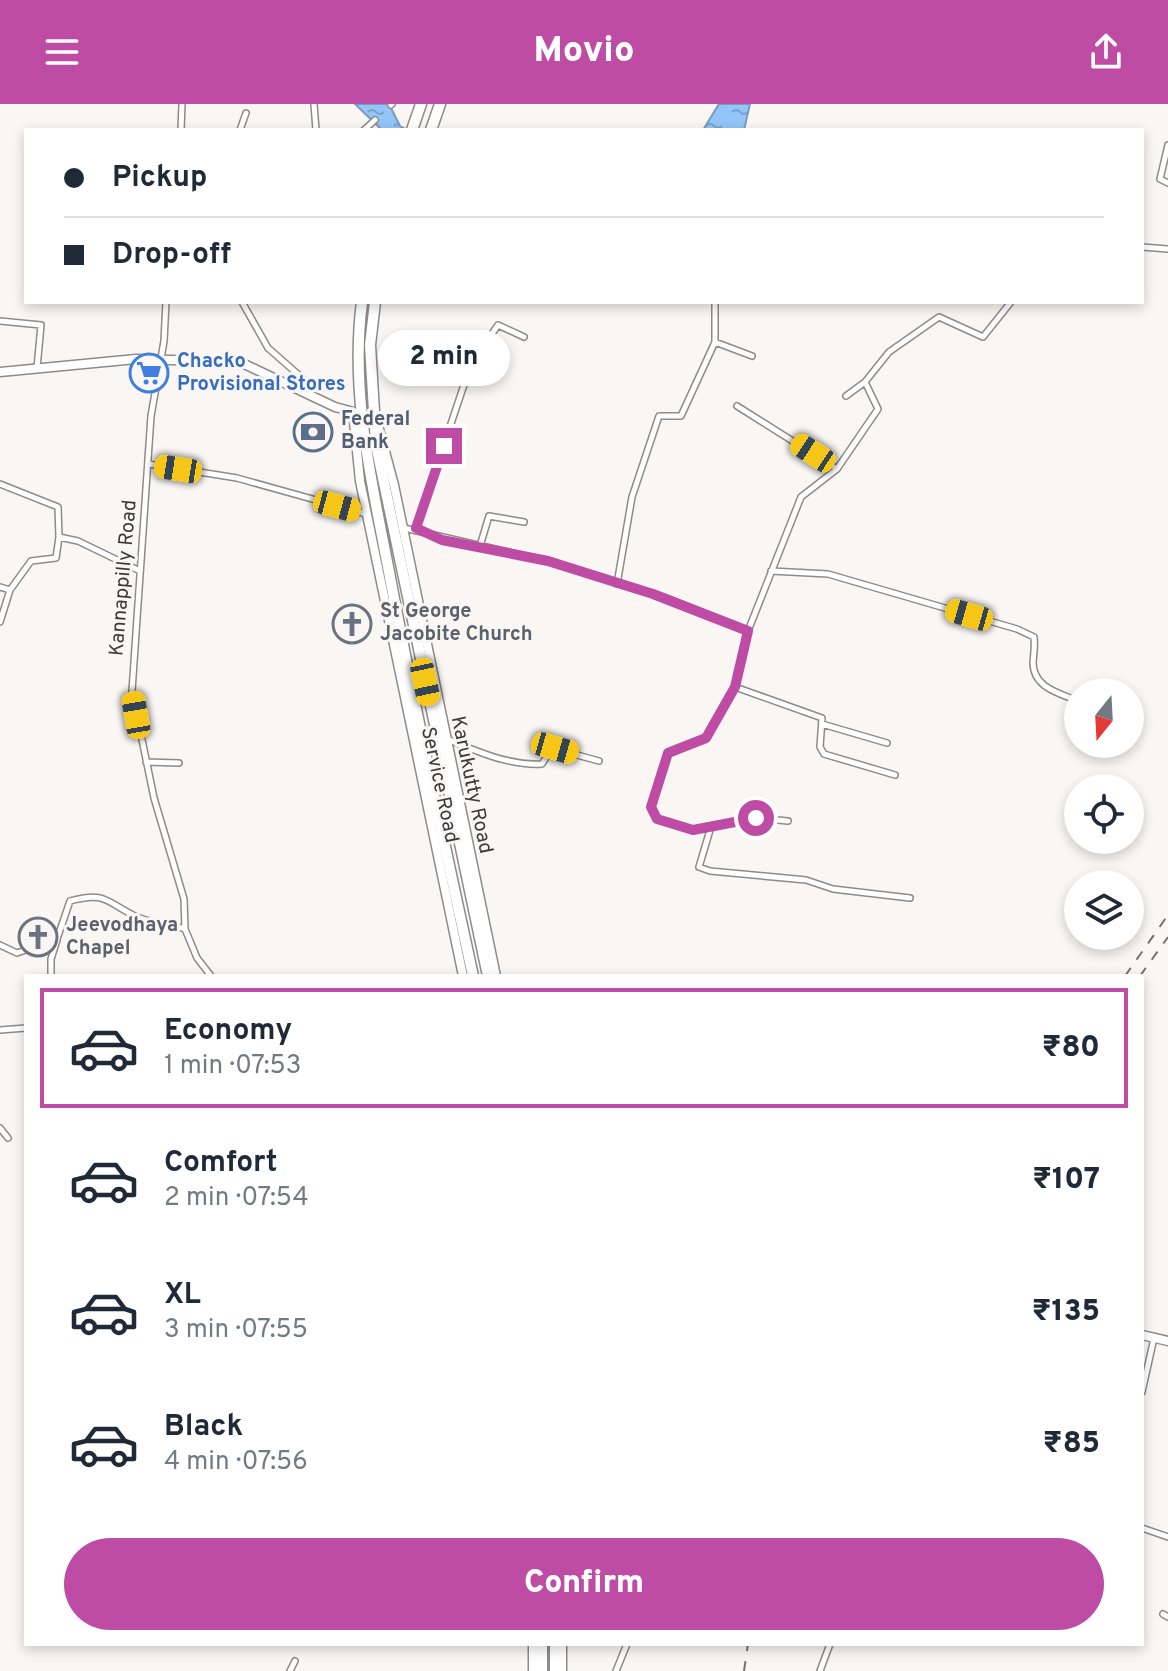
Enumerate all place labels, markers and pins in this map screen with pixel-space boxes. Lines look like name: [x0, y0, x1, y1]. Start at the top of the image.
place label: Chacko Provisional Stores: [177, 349, 346, 398]
supermarket icon: Chacko Provisional Stores: [128, 352, 170, 394]
place label: Federal Bank: [341, 407, 410, 456]
bank icon: Federal Bank: [292, 411, 334, 453]
place label: St George Jacobite Church: [380, 599, 533, 648]
church icon: St George Jacobite Church: [331, 603, 373, 645]
place label: Jeevodhaya Chapel: [66, 913, 178, 962]
church icon: Jeevodhaya Chapel: [17, 916, 59, 958]

